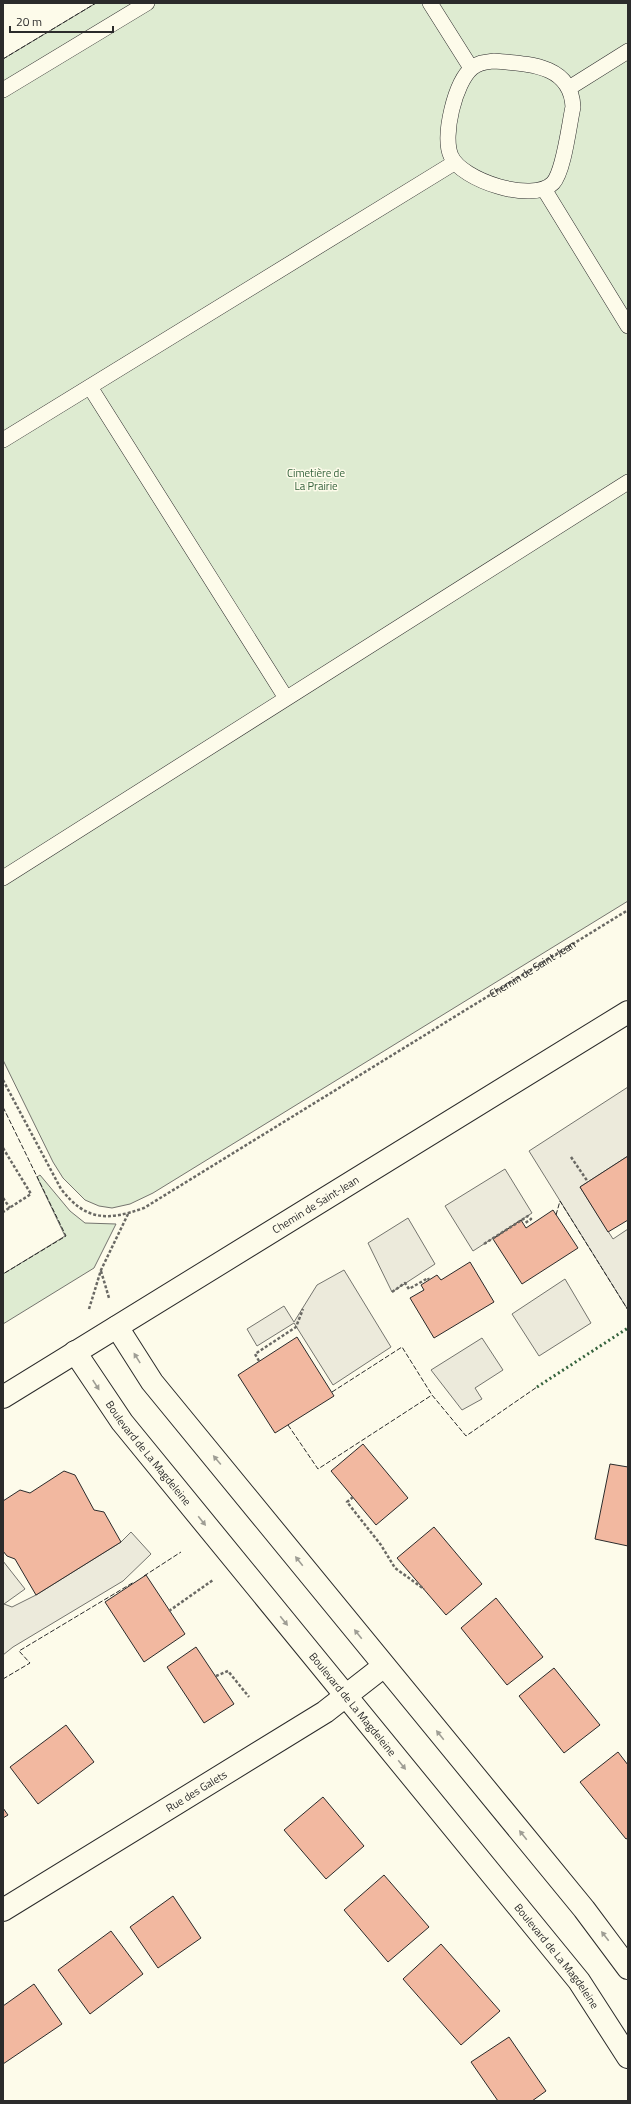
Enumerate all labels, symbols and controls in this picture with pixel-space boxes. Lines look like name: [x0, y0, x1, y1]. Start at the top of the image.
scale bar: [10, 8, 113, 34]
text: 20 m: [16, 12, 42, 31]
park label: Cimetière de La Prairie: [287, 465, 345, 494]
street label: Chemin de Saint-Jean: [486, 936, 579, 1002]
street label: Chemin de Saint-Jean: [269, 1172, 362, 1237]
one-way arrow: [133, 1352, 140, 1364]
one-way arrow: [93, 1379, 100, 1391]
street label: Boulevard de La Magdeleine: [102, 1397, 195, 1509]
one-way arrow: [213, 1455, 222, 1465]
one-way arrow: [198, 1515, 207, 1526]
one-way arrow: [295, 1555, 304, 1566]
one-way arrow: [280, 1616, 289, 1627]
one-way arrow: [354, 1628, 363, 1639]
street label: Boulevard de La Magdeleine: [306, 1649, 400, 1760]
one-way arrow: [436, 1729, 445, 1740]
one-way arrow: [398, 1760, 407, 1770]
street label: Rue des Galets: [163, 1766, 230, 1816]
one-way arrow: [519, 1830, 527, 1841]
street label: Boulevard de La Magdeleine: [511, 1900, 603, 2012]
one-way arrow: [601, 1930, 610, 1941]

